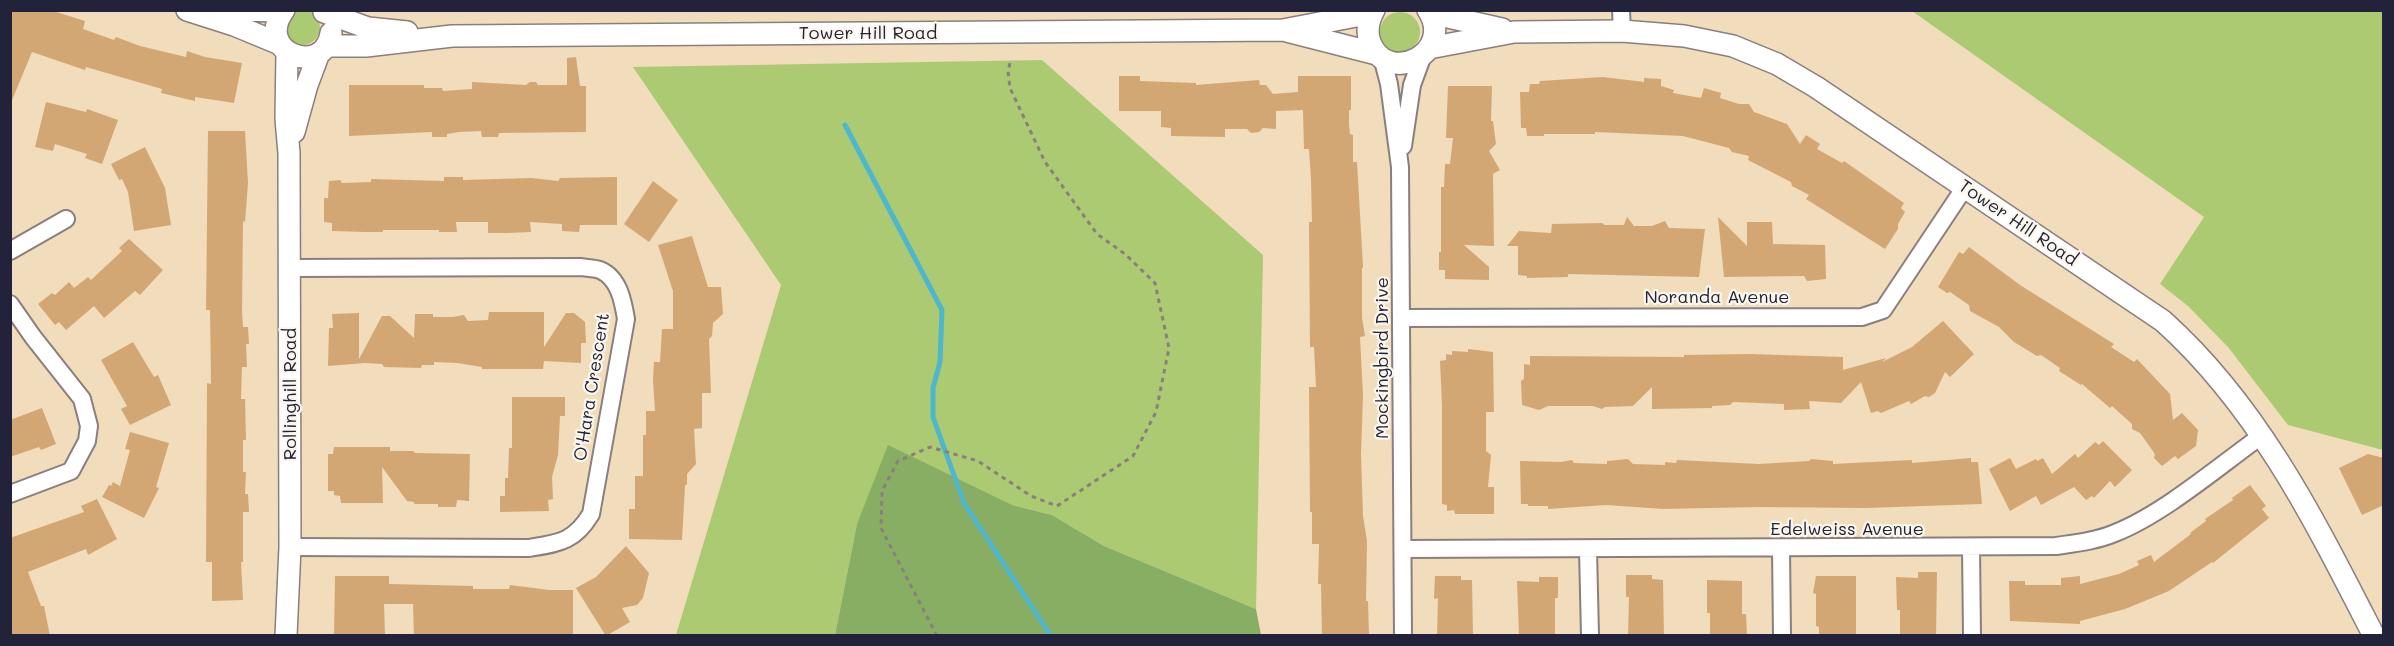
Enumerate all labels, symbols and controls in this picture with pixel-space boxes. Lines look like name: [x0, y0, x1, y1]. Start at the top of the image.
street label: Tower Hill Road: [799, 22, 937, 44]
street label: Tower Hill Road: [1955, 175, 2081, 271]
street label: Mockingbird Drive: [1371, 277, 1393, 439]
street label: Noranda Avenue: [1645, 286, 1789, 308]
street label: O'Hara Crescent: [570, 311, 614, 463]
street label: Rollinghill Road: [279, 328, 301, 460]
street label: Edelweiss Avenue: [1770, 518, 1924, 540]

